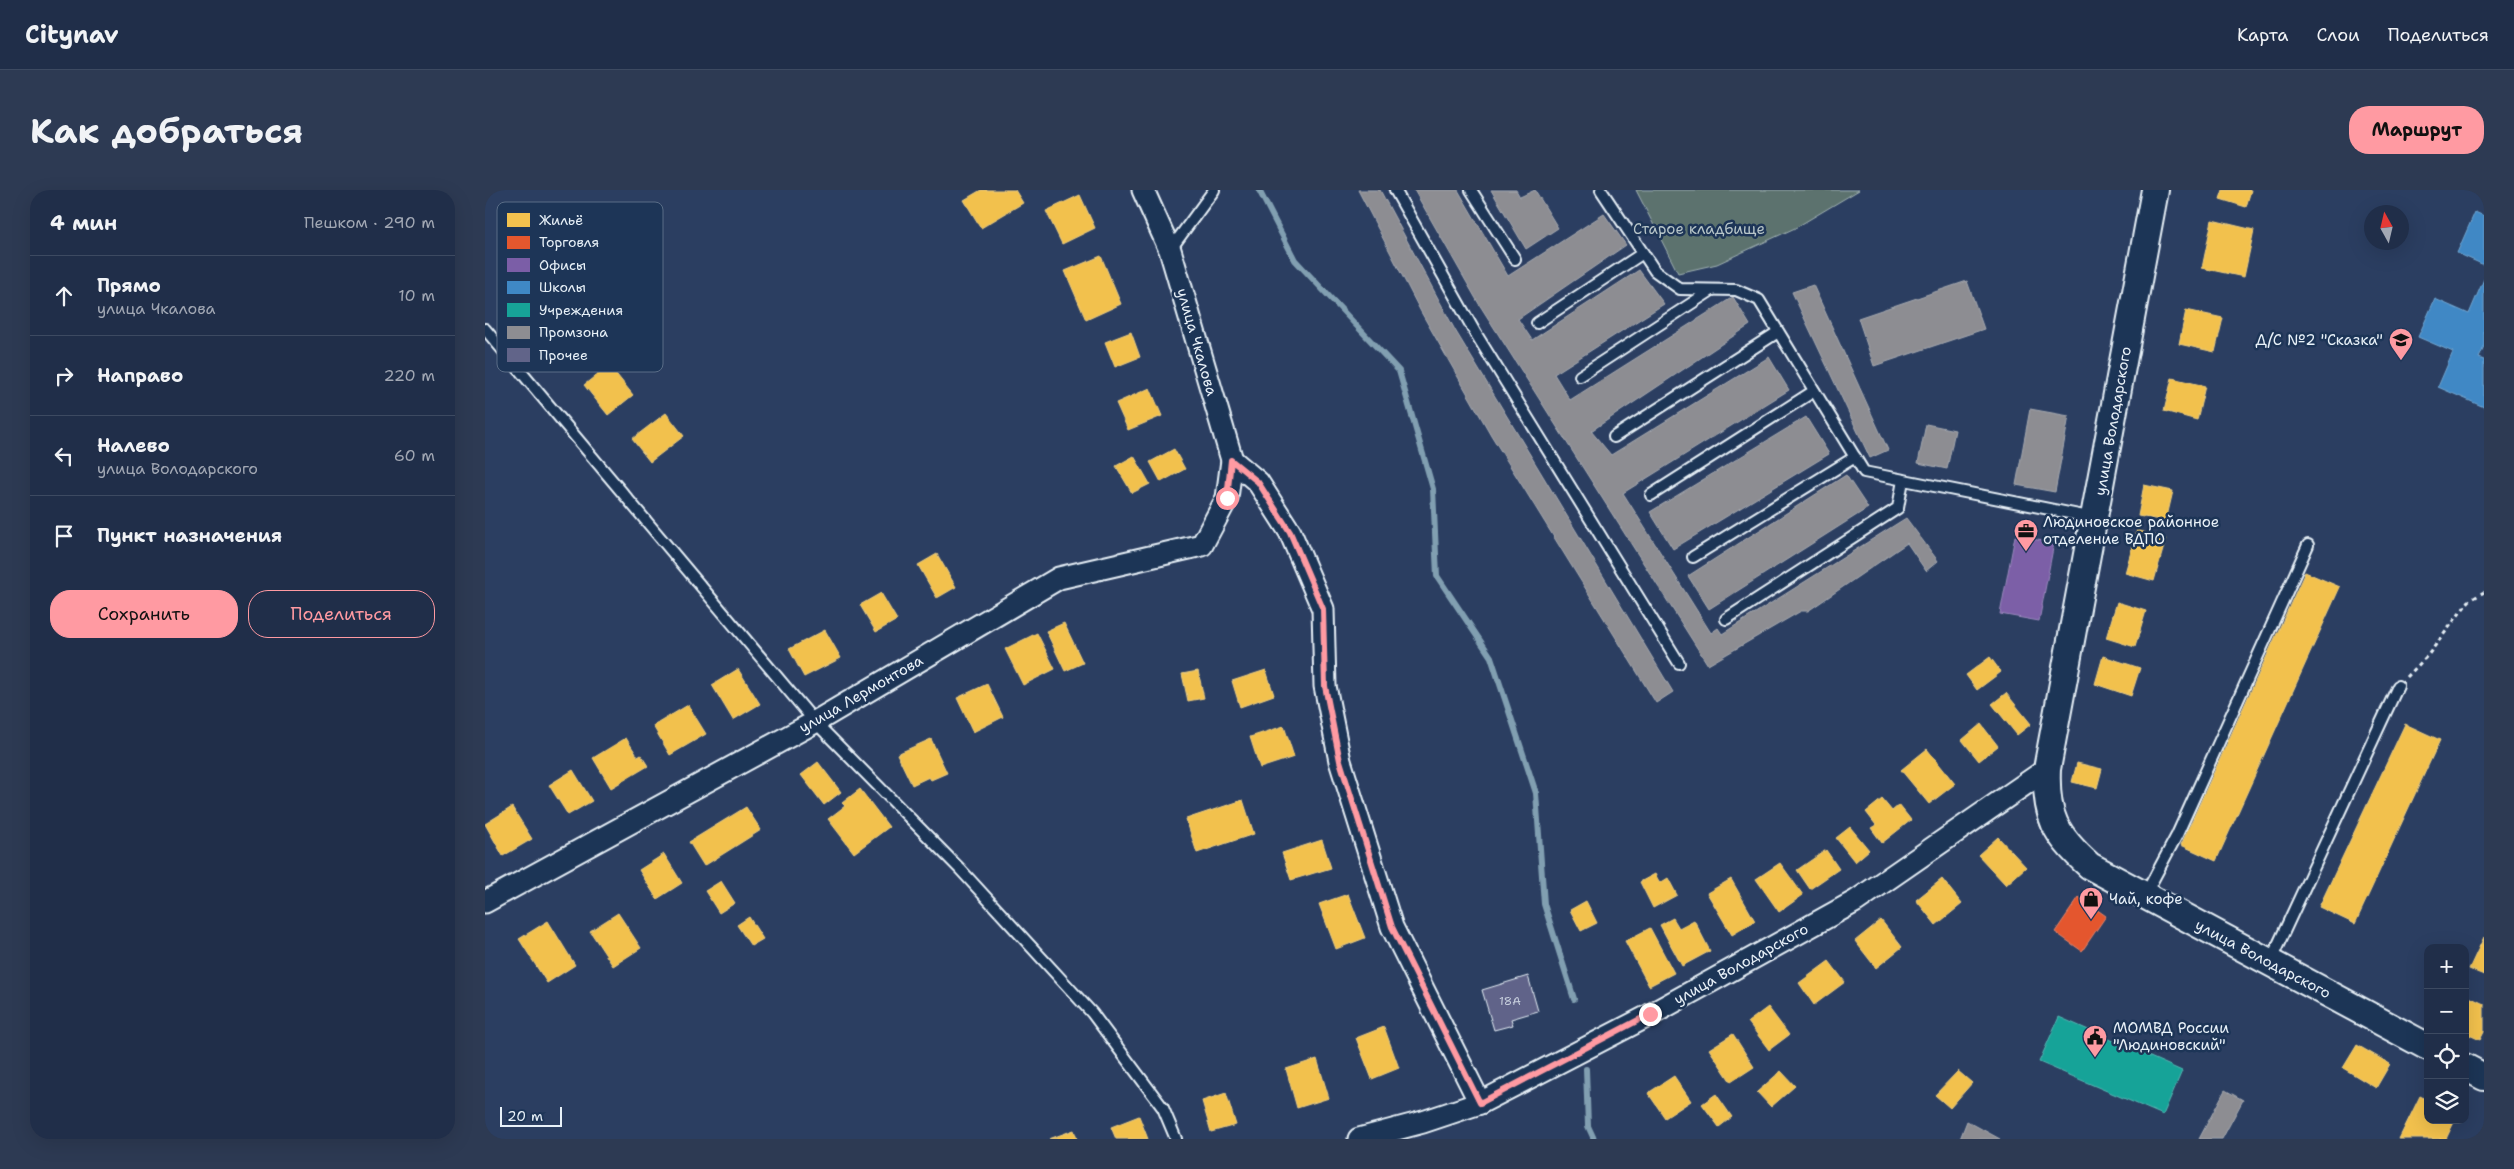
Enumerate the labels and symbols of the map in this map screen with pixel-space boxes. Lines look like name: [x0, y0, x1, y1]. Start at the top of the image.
legend: [497, 202, 663, 372]
north arrow: [2364, 205, 2409, 250]
text: Жильё: [539, 211, 583, 229]
park label: Старое кладбище: [1633, 219, 1765, 239]
text: Торговля: [539, 233, 599, 251]
text: Офисы: [539, 256, 586, 274]
text: Школы: [539, 278, 586, 296]
street label: улица Чкалова: [1172, 286, 1222, 399]
text: Учреждения: [539, 301, 623, 319]
text: Промзона: [539, 323, 608, 341]
school or university icon: Д/С №2 "Сказка": [2388, 327, 2414, 361]
place label: Д/С №2 "Сказка": [2255, 330, 2383, 350]
street label: улица Володарского: [2090, 345, 2136, 497]
text: Прочее: [539, 346, 588, 364]
route start: [1216, 487, 1239, 510]
place label: Людиновское районное отделение ВДПО: [2043, 512, 2219, 549]
office icon: Людиновское районное отделение ВДПО: [2013, 518, 2039, 552]
street label: улица Лермонтова: [795, 650, 927, 738]
shop icon: Чай, кофе: [2078, 886, 2104, 920]
place label: Чай, кофе: [2109, 889, 2183, 909]
street label: улица Володарского: [2192, 915, 2334, 1003]
street label: улица Володарского: [1670, 919, 1812, 1009]
house number: 18А: [1499, 993, 1521, 1009]
route end: [1639, 1003, 1662, 1026]
place label: МОМВД России "Людиновский": [2113, 1018, 2229, 1055]
public building icon: МОМВД России "Людиновский": [2082, 1024, 2108, 1058]
scale bar: [500, 1104, 563, 1127]

